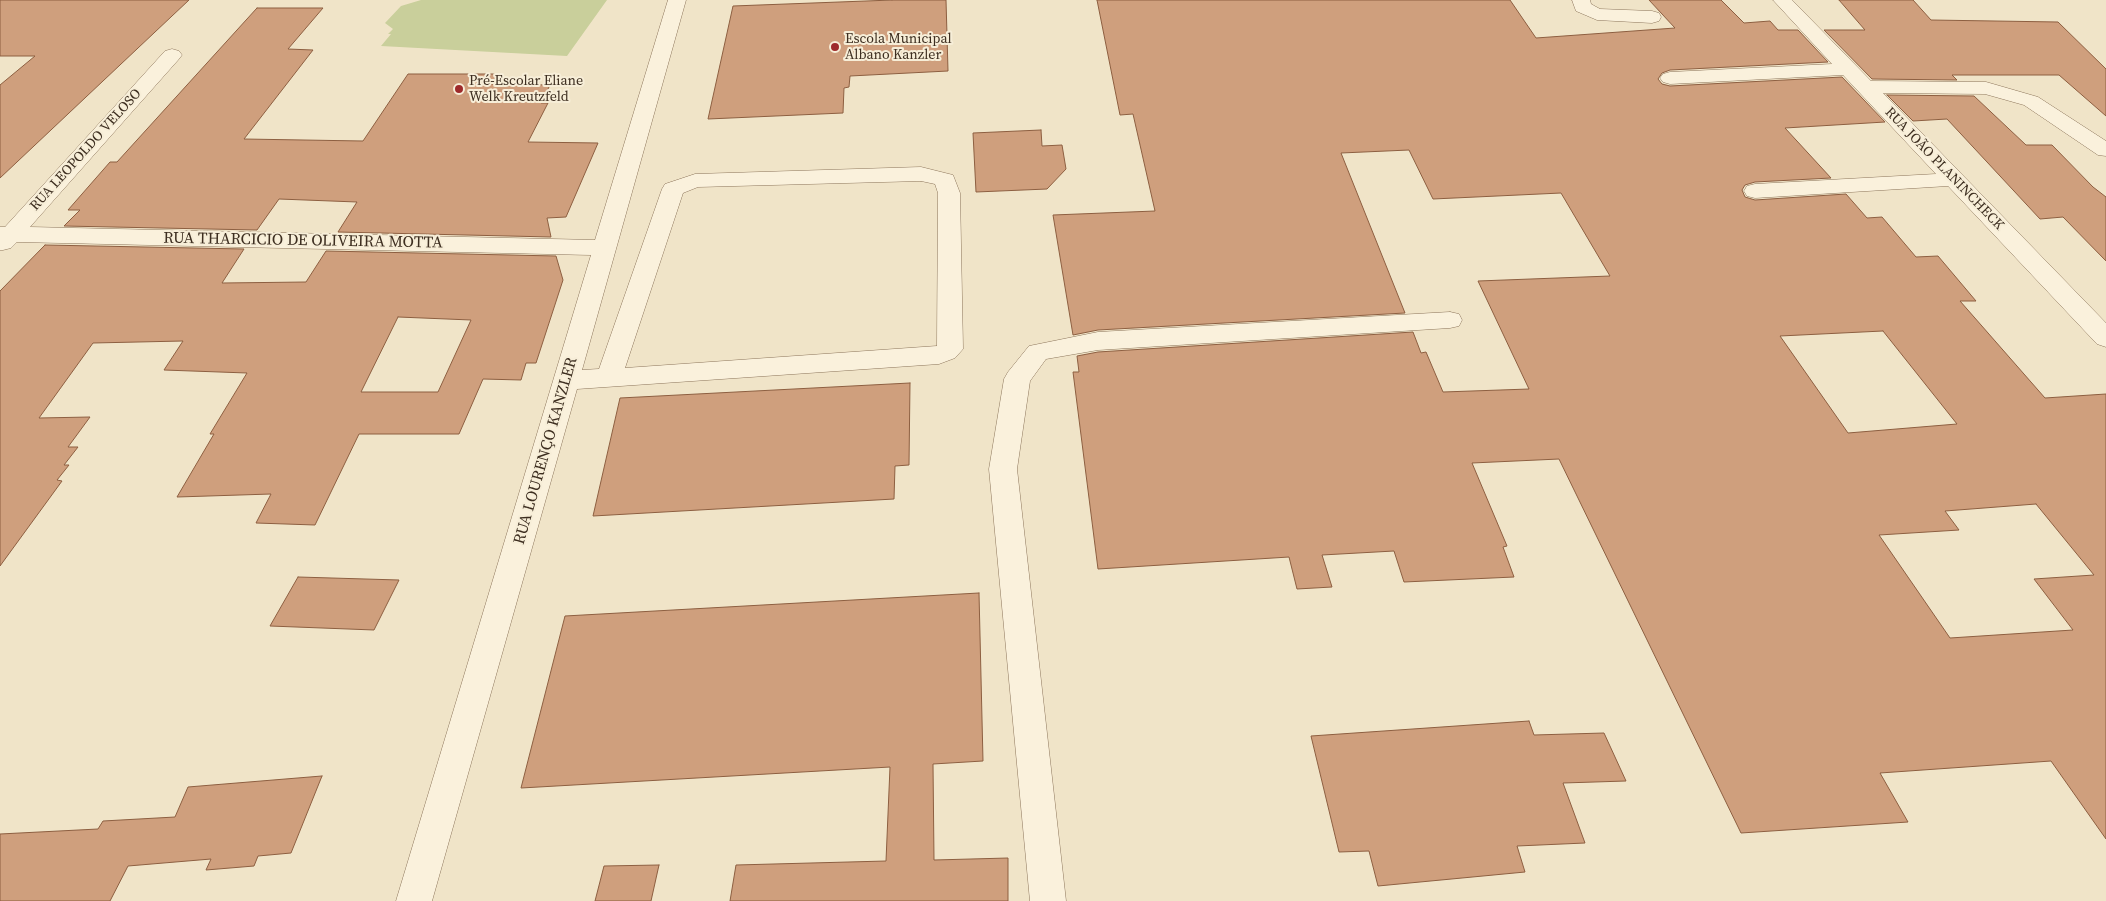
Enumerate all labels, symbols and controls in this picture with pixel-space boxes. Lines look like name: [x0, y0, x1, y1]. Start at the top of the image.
place label: Escola Municipal Albano Kanzler: [845, 31, 952, 64]
marker: Escola Municipal Albano Kanzler: [829, 41, 841, 53]
place label: Pré-Escolar Eliane Welk Kreutzfeld: [469, 73, 583, 105]
marker: Pré-Escolar Eliane Welk Kreutzfeld: [453, 83, 465, 95]
street label: RUA LEOPOLDO VELOSO: [27, 86, 145, 214]
street label: RUA JOÃO PLANINCHECK: [1881, 104, 2007, 234]
street label: RUA THARCICIO DE OLIVEIRA MOTTA: [163, 229, 443, 253]
street label: RUA LOURENÇO KANZLER: [510, 355, 582, 547]

